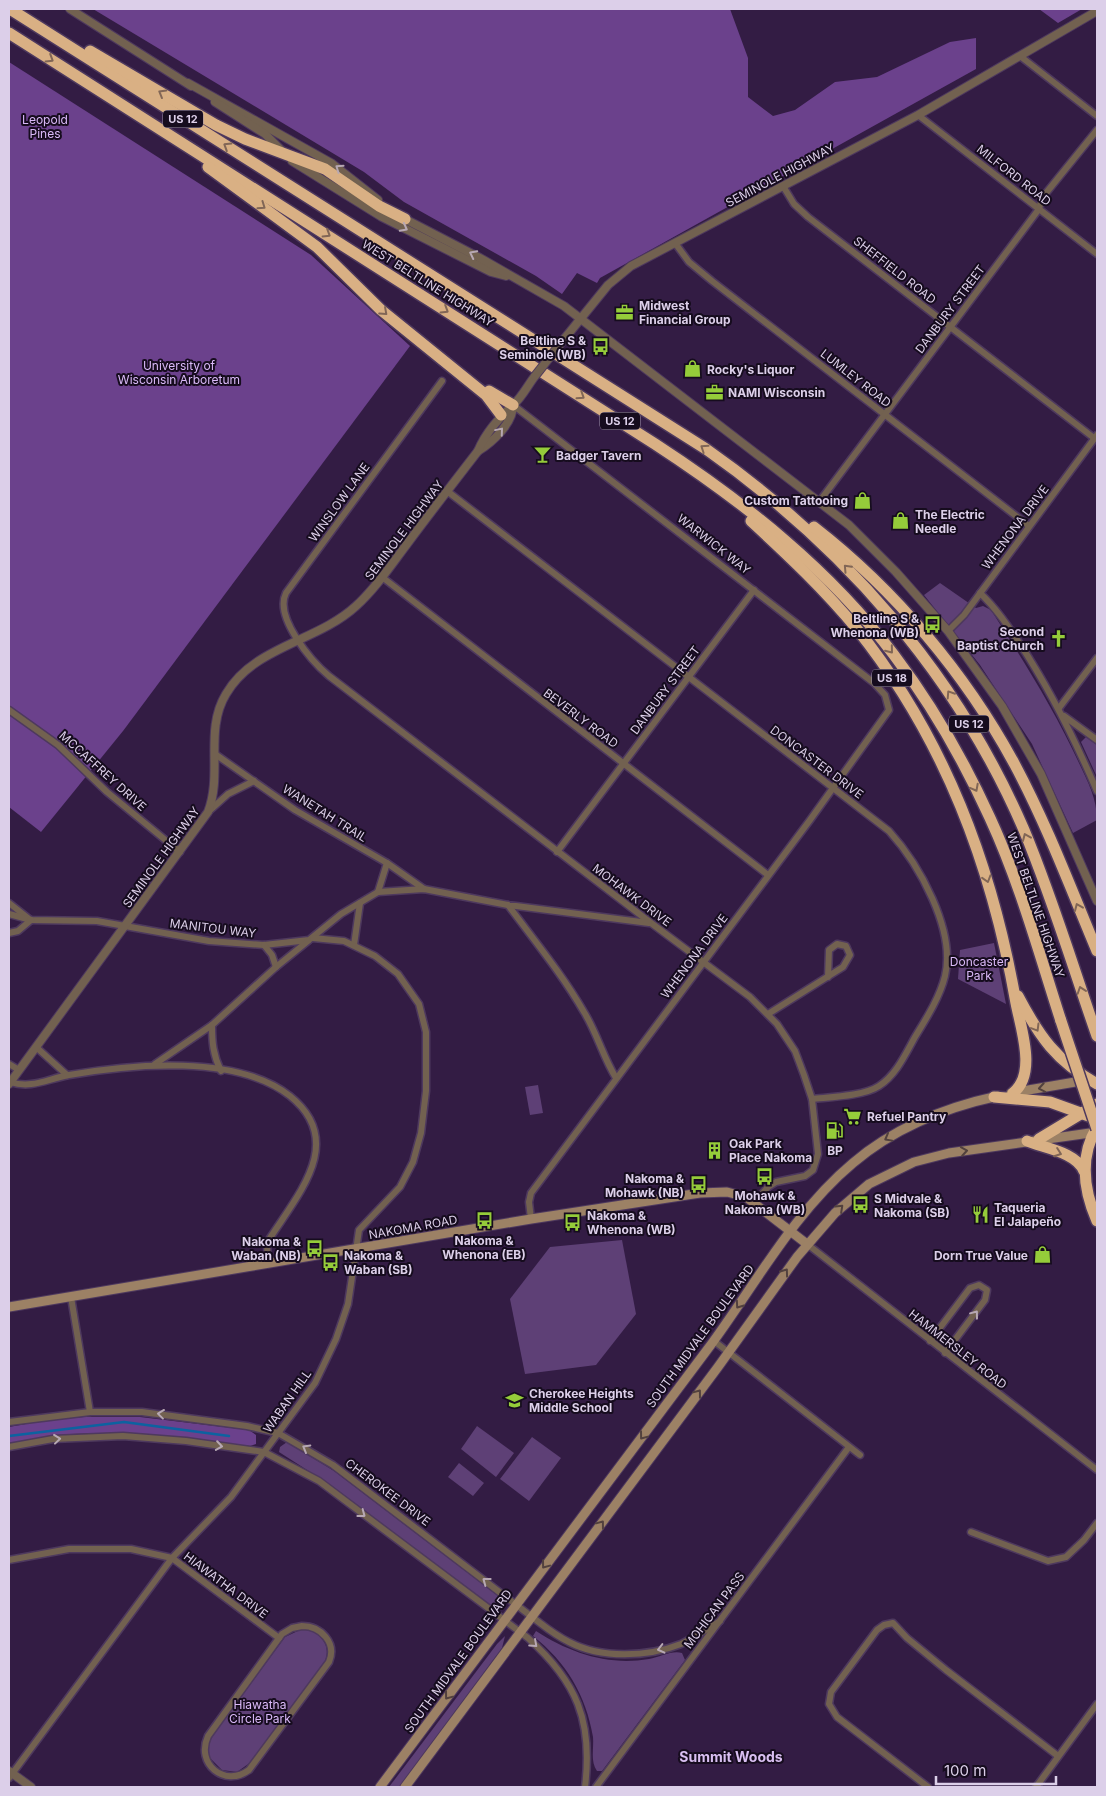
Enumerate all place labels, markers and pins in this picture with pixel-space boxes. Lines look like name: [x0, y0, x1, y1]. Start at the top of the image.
place label: Midwest Financial Group: [639, 298, 731, 327]
office icon: Midwest Financial Group: [615, 302, 635, 322]
place label: Beltline S & Seminole (WB): [499, 333, 586, 362]
bus stop icon: Beltline S & Seminole (WB): [590, 337, 610, 357]
shop icon: Rocky's Liquor: [683, 359, 703, 379]
place label: Rocky's Liquor: [707, 362, 794, 377]
office icon: NAMI Wisconsin: [704, 382, 724, 402]
place label: NAMI Wisconsin: [728, 385, 825, 400]
bar icon: Badger Tavern: [532, 445, 552, 465]
place label: Badger Tavern: [556, 448, 641, 463]
shop icon: Custom Tattooing: [852, 490, 872, 510]
place label: Custom Tattooing: [744, 493, 848, 508]
place label: The Electric Needle: [915, 507, 985, 536]
shop icon: The Electric Needle: [891, 511, 911, 531]
place label: Beltline S & Whenona (WB): [830, 611, 919, 640]
bus stop icon: Beltline S & Whenona (WB): [923, 615, 943, 635]
place label: Second Baptist Church: [957, 624, 1044, 653]
church icon: Second Baptist Church: [1048, 628, 1068, 648]
supermarket icon: Refuel Pantry: [843, 1106, 863, 1126]
place label: Refuel Pantry: [867, 1109, 947, 1124]
fuel station icon: BP: [825, 1121, 845, 1141]
place label: Oak Park Place Nakoma: [729, 1136, 812, 1165]
building icon: Oak Park Place Nakoma: [705, 1140, 725, 1160]
place label: BP: [827, 1143, 843, 1158]
bus stop icon: Mohawk & Nakoma (WB): [755, 1166, 775, 1186]
place label: Nakoma & Mohawk (NB): [605, 1171, 684, 1200]
bus stop icon: Nakoma & Mohawk (NB): [688, 1175, 708, 1195]
place label: Mohawk & Nakoma (WB): [725, 1188, 805, 1217]
place label: S Midvale & Nakoma (SB): [874, 1191, 950, 1220]
bus stop icon: S Midvale & Nakoma (SB): [850, 1195, 870, 1215]
place label: Taqueria El Jalapeño: [994, 1200, 1061, 1229]
restaurant icon: Taqueria El Jalapeño: [970, 1204, 990, 1224]
place label: Nakoma & Whenona (WB): [587, 1208, 676, 1237]
bus stop icon: Nakoma & Whenona (EB): [474, 1211, 494, 1231]
bus stop icon: Nakoma & Whenona (WB): [563, 1212, 583, 1232]
place label: Nakoma & Whenona (EB): [442, 1233, 526, 1262]
place label: Nakoma & Waban (NB): [231, 1234, 301, 1263]
bus stop icon: Nakoma & Waban (NB): [305, 1238, 325, 1258]
shop icon: Dorn True Value: [1032, 1245, 1052, 1265]
place label: Nakoma & Waban (SB): [344, 1248, 413, 1277]
place label: Dorn True Value: [934, 1248, 1028, 1263]
bus stop icon: Nakoma & Waban (SB): [320, 1252, 340, 1272]
place label: Cherokee Heights Middle School: [529, 1386, 634, 1415]
school or university icon: Cherokee Heights Middle School: [505, 1390, 525, 1410]

